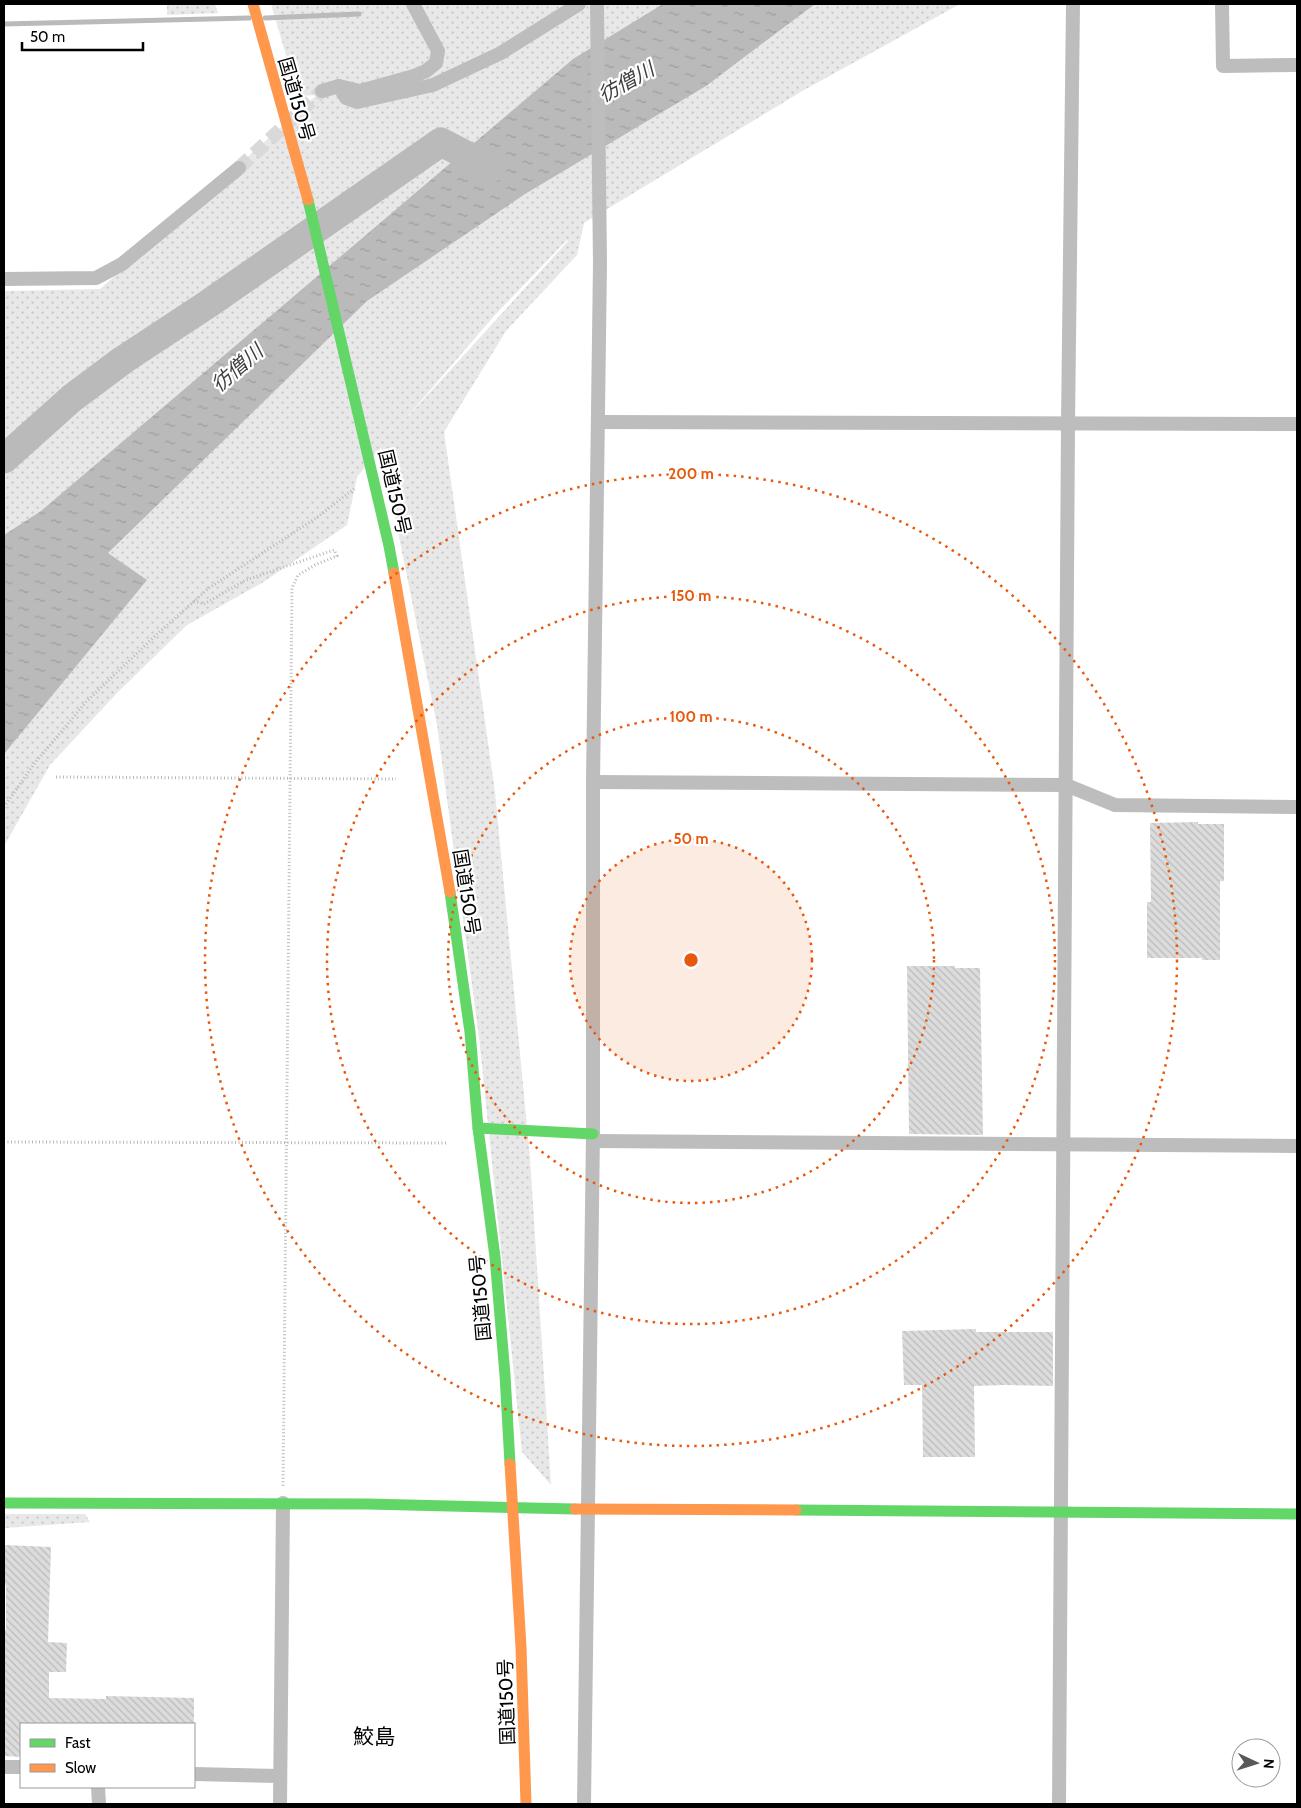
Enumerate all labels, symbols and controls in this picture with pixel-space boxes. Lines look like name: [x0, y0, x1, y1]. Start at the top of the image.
scale bar: [22, 20, 144, 52]
text: 50 m: [30, 28, 65, 46]
street label: 国道150号: [274, 54, 320, 144]
water label: 彷僧川: [594, 56, 660, 107]
water label: 彷僧川: [206, 338, 269, 397]
street label: 国道150号: [374, 447, 415, 537]
text: 200 m: [668, 465, 714, 483]
text: 150 m: [671, 587, 711, 605]
text: 100 m: [669, 708, 713, 726]
text: 50 m: [673, 830, 709, 848]
street label: 国道150号: [448, 847, 485, 937]
centre of rings: [682, 951, 700, 969]
street label: 国道150号: [465, 1254, 496, 1342]
street label: 国道150号: [493, 1658, 520, 1746]
legend: [20, 1723, 195, 1788]
district label: 鮫島: [353, 1724, 395, 1749]
text: Fast: [65, 1734, 90, 1752]
north arrow: [1231, 1738, 1281, 1788]
text: N: [1260, 1758, 1278, 1769]
text: Slow: [65, 1759, 96, 1777]

